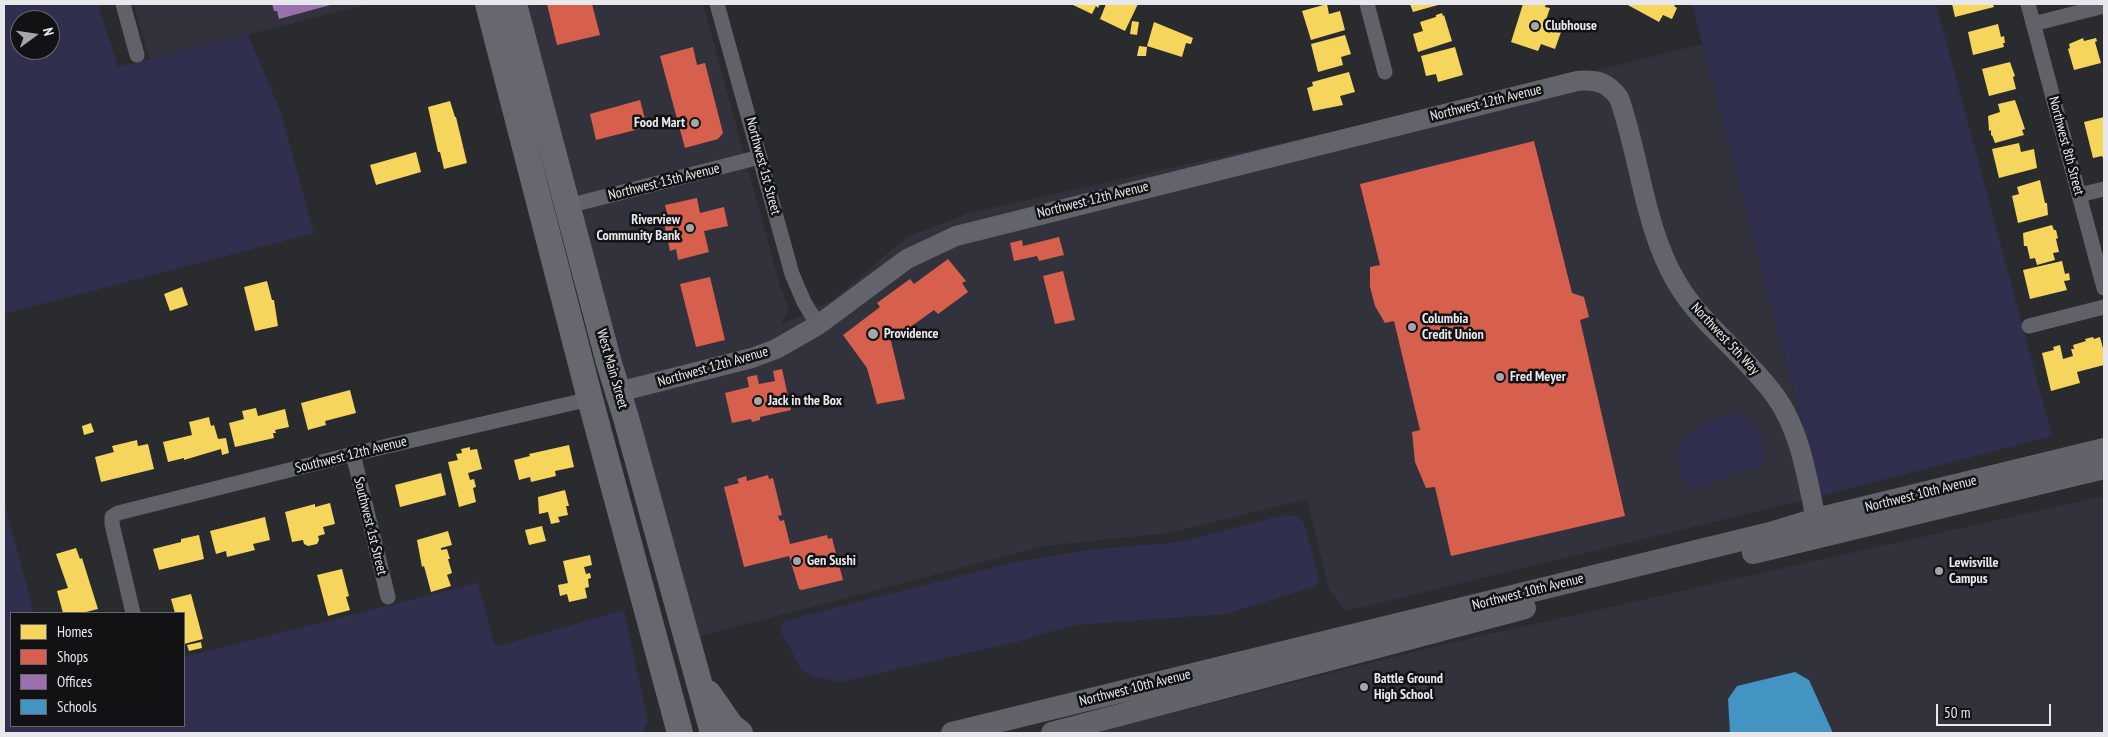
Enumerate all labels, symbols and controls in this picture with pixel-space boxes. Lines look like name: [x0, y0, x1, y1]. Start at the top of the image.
north arrow: [10, 10, 60, 60]
place label: Clubhouse: [1545, 18, 1597, 34]
marker: Clubhouse: [1529, 20, 1541, 32]
text: N: [39, 26, 58, 37]
street label: Northwest 12th Avenue: [1429, 81, 1543, 125]
street label: Northwest 8th Street: [2045, 95, 2087, 197]
place label: Food Mart: [634, 115, 685, 131]
street label: Northwest 1st Street: [742, 116, 784, 216]
marker: Food Mart: [689, 117, 701, 129]
street label: Northwest 13th Avenue: [607, 160, 721, 204]
street label: Northwest 12th Avenue: [1036, 178, 1150, 222]
place label: Riverview Community Bank: [597, 212, 680, 244]
marker: Riverview Community Bank: [684, 222, 696, 234]
street label: Northwest 5th Way: [1687, 300, 1763, 378]
place label: Columbia Credit Union: [1422, 311, 1484, 344]
marker: Columbia Credit Union: [1406, 321, 1418, 333]
place label: Providence: [884, 326, 939, 342]
street label: West Main Street: [593, 327, 631, 411]
marker: Providence: [866, 327, 880, 341]
street label: Northwest 12th Avenue: [656, 343, 770, 391]
place label: Fred Meyer: [1510, 369, 1566, 385]
marker: Fred Meyer: [1494, 371, 1506, 383]
place label: Jack in the Box: [768, 393, 842, 409]
marker: Jack in the Box: [752, 395, 764, 407]
street label: Southwest 12th Avenue: [293, 433, 409, 477]
street label: Northwest 10th Avenue: [1864, 472, 1978, 516]
street label: Southwest 1st Street: [350, 475, 390, 577]
place label: Gen Sushi: [807, 553, 856, 569]
marker: Gen Sushi: [791, 555, 803, 567]
place label: Lewisville Campus: [1949, 555, 1998, 588]
marker: Lewisville Campus: [1933, 565, 1945, 577]
street label: Northwest 10th Avenue: [1471, 570, 1585, 614]
legend: [10, 612, 185, 727]
text: Homes: [57, 622, 93, 641]
text: Shops: [57, 647, 88, 666]
street label: Northwest 10th Avenue: [1078, 666, 1192, 710]
place label: Battle Ground High School: [1374, 671, 1443, 704]
text: Offices: [57, 672, 92, 691]
marker: Battle Ground High School: [1358, 681, 1370, 693]
scale bar: [1938, 694, 2053, 726]
text: Schools: [57, 697, 97, 716]
text: 50 m: [1944, 703, 1970, 722]

